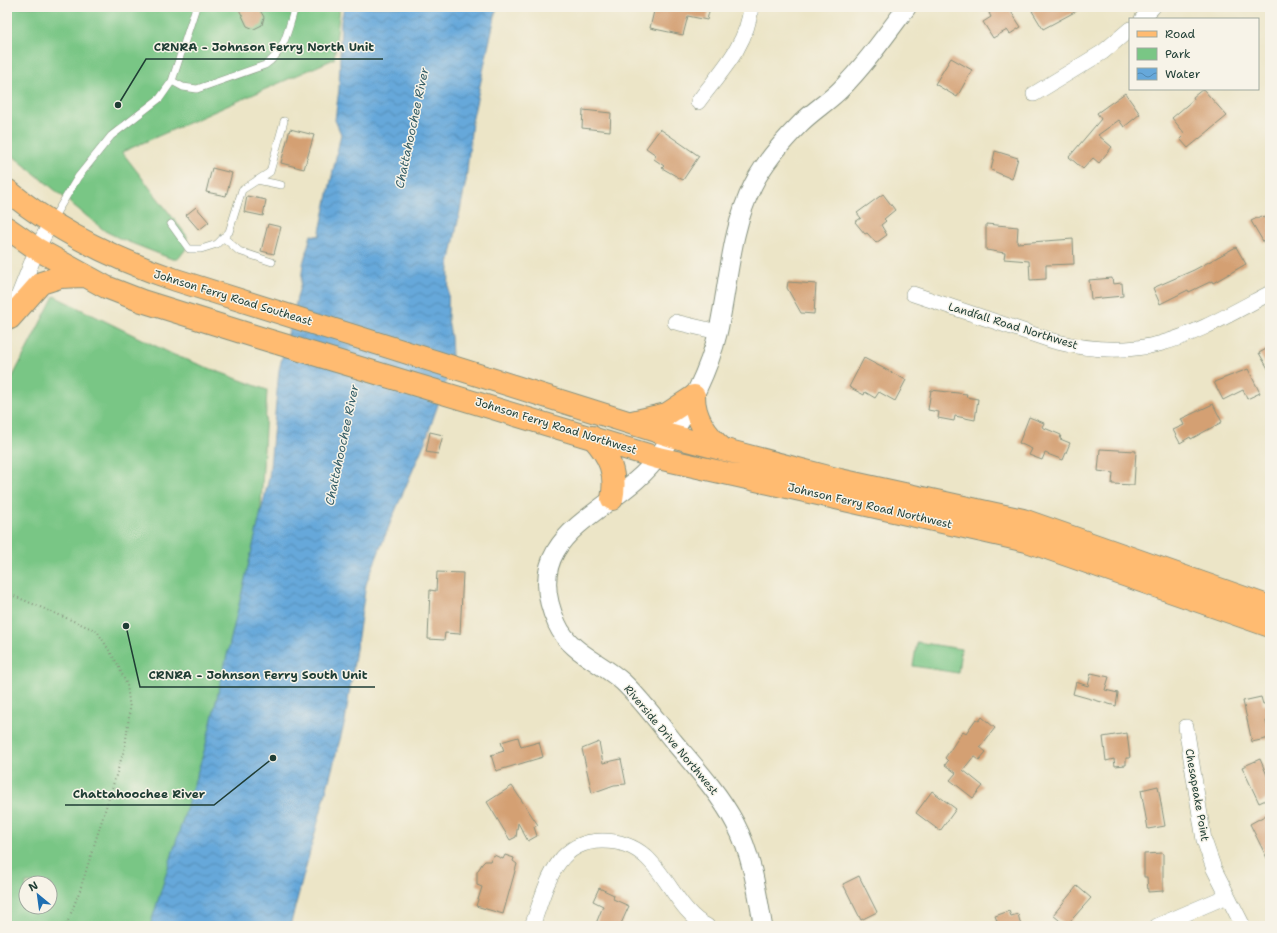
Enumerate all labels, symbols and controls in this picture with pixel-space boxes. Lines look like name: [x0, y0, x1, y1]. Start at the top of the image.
legend: [1129, 18, 1259, 90]
text: Road: [1165, 26, 1196, 42]
callout: CRNRA - Johnson Ferry North Unit: [146, 35, 383, 59]
text: CRNRA - Johnson Ferry North Unit: [154, 39, 374, 55]
text: Park: [1165, 46, 1191, 62]
water label: Chattahoochee River: [391, 66, 433, 190]
text: Water: [1165, 66, 1201, 82]
street label: Johnson Ferry Road Southeast: [152, 267, 314, 329]
street label: Landfall Road Northwest: [946, 299, 1080, 353]
water label: Chattahoochee River: [321, 383, 363, 507]
street label: Johnson Ferry Road Northwest: [473, 394, 639, 458]
street label: Johnson Ferry Road Northwest: [786, 480, 954, 532]
callout: CRNRA - Johnson Ferry South Unit: [140, 663, 375, 687]
text: CRNRA - Johnson Ferry South Unit: [148, 667, 368, 683]
street label: Riverside Drive Northwest: [620, 682, 722, 798]
street label: Chesapeake Point: [1181, 748, 1213, 843]
callout: Chattahoochee River: [65, 781, 214, 805]
text: Chattahoochee River: [73, 786, 206, 802]
north arrow: [18, 875, 58, 915]
text: N: [26, 878, 41, 895]

